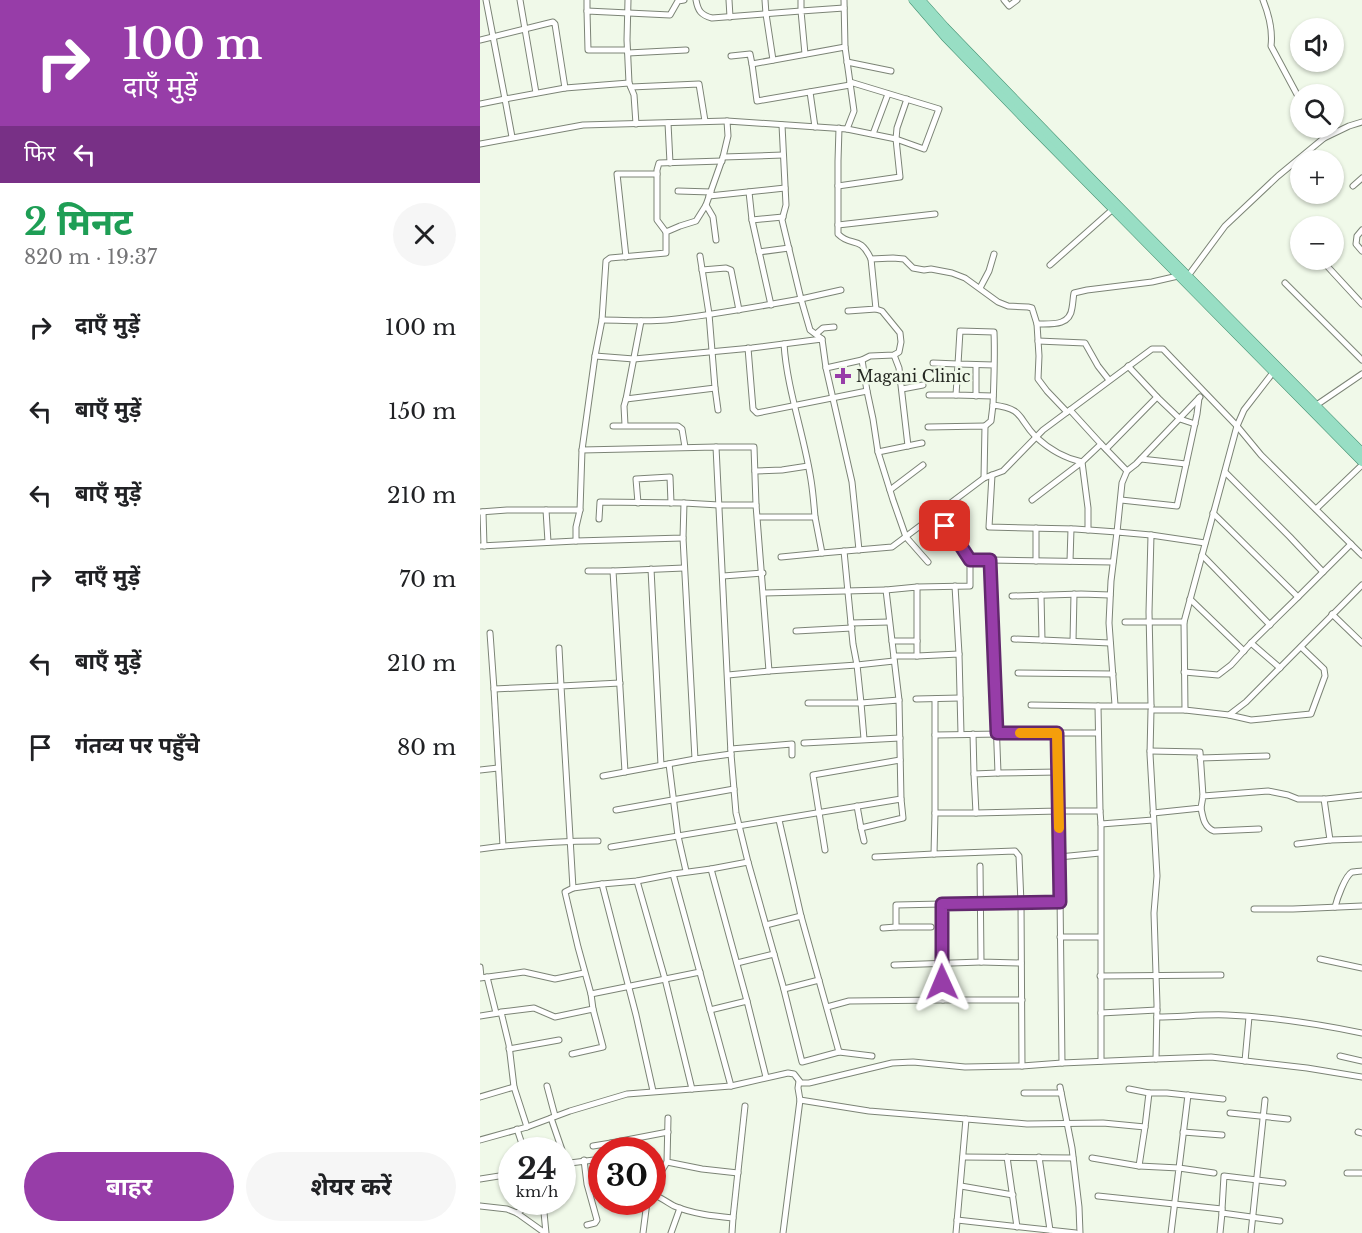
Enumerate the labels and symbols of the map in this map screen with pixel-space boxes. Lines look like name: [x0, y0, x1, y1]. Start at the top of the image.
place label: Magani Clinic: [856, 366, 971, 386]
marker: Magani Clinic: [834, 367, 852, 385]
pin: [919, 500, 970, 551]
position arrow: [910, 950, 974, 1014]
speed limit sign: 30: [588, 1137, 666, 1215]

